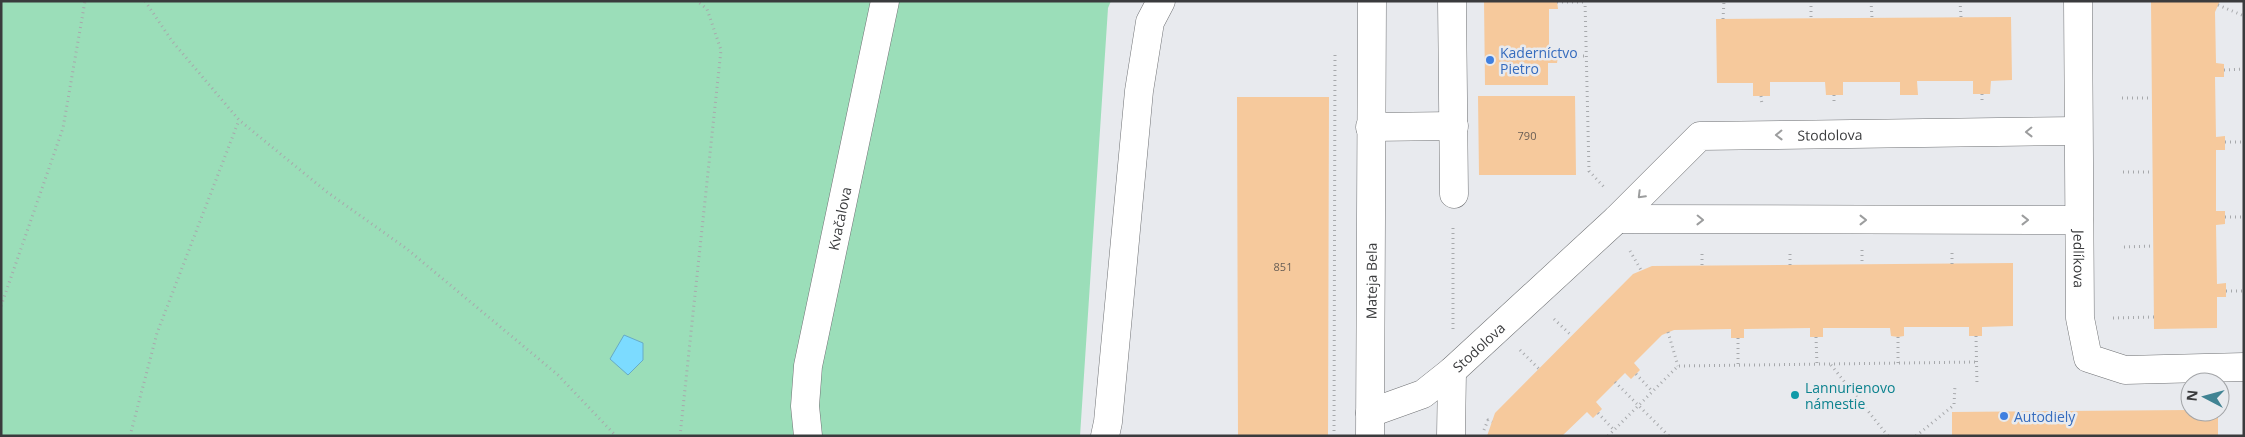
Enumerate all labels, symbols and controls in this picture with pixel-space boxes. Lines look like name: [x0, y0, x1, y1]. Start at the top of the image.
place label: Kaderníctvo Pietro: [1500, 43, 1578, 78]
marker: Kaderníctvo Pietro: [1484, 54, 1496, 66]
street label: Stodolova: [1797, 124, 1863, 144]
one-way arrow: [2025, 127, 2032, 137]
house number: 790: [1518, 128, 1536, 143]
one-way arrow: [1775, 130, 1782, 140]
street label: Kvačalova: [823, 185, 855, 252]
one-way arrow: [1638, 189, 1647, 198]
one-way arrow: [1697, 215, 1705, 225]
one-way arrow: [1860, 215, 1867, 225]
one-way arrow: [2022, 215, 2030, 225]
street label: Jedlíkova: [2070, 228, 2089, 288]
street label: Mateja Bela: [1361, 243, 1380, 319]
house number: 851: [1274, 259, 1292, 274]
street label: Stodolova: [1448, 318, 1509, 376]
north arrow: [2180, 372, 2230, 422]
place label: Lannurienovo námestie: [1805, 378, 1895, 413]
marker: Lannurienovo námestie: [1789, 389, 1801, 401]
text: N: [2182, 389, 2202, 402]
place label: Autodiely: [2014, 407, 2076, 426]
marker: Autodiely: [1998, 410, 2010, 422]

